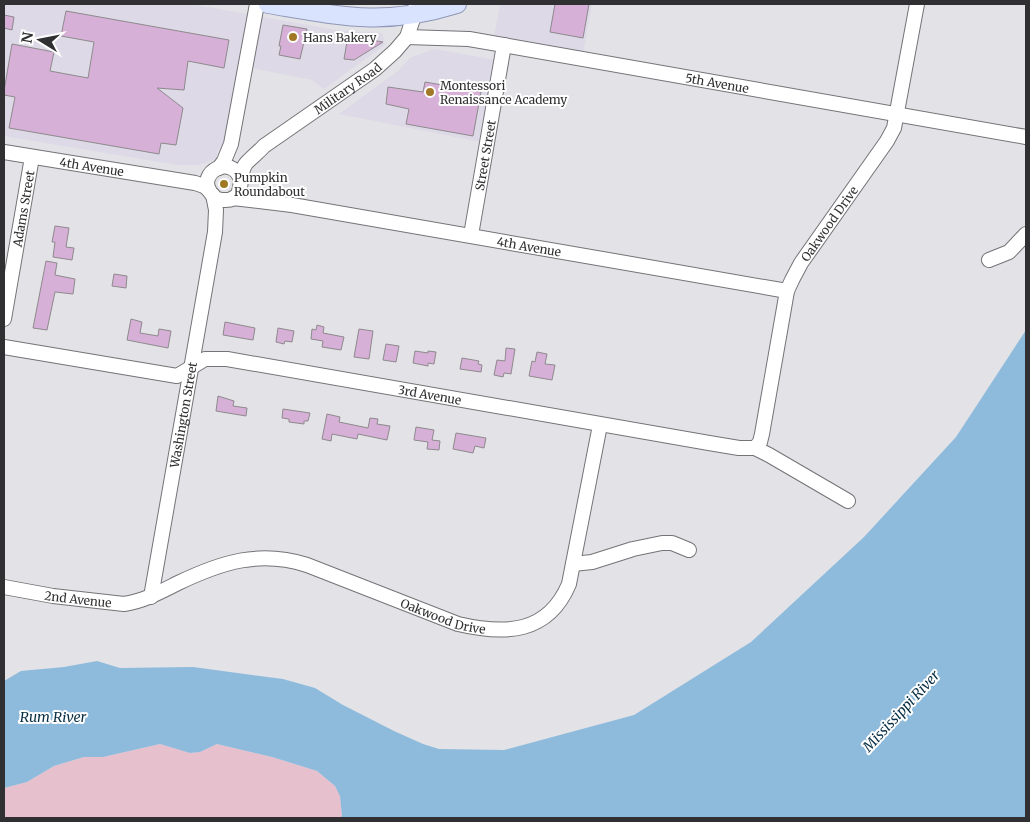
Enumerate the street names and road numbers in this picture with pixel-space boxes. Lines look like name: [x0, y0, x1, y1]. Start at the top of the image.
street label: Military Road: [311, 59, 385, 117]
street label: 5th Avenue: [684, 70, 750, 96]
street label: Street Street: [471, 118, 498, 192]
street label: 4th Avenue: [59, 154, 125, 179]
street label: Adams Street: [9, 169, 37, 249]
street label: Oakwood Drive: [797, 183, 861, 264]
street label: 4th Avenue: [496, 233, 562, 259]
street label: Washington Street: [166, 360, 200, 470]
street label: 3rd Avenue: [397, 381, 463, 407]
street label: 2nd Avenue: [43, 587, 112, 610]
street label: Oakwood Drive: [399, 595, 487, 636]

